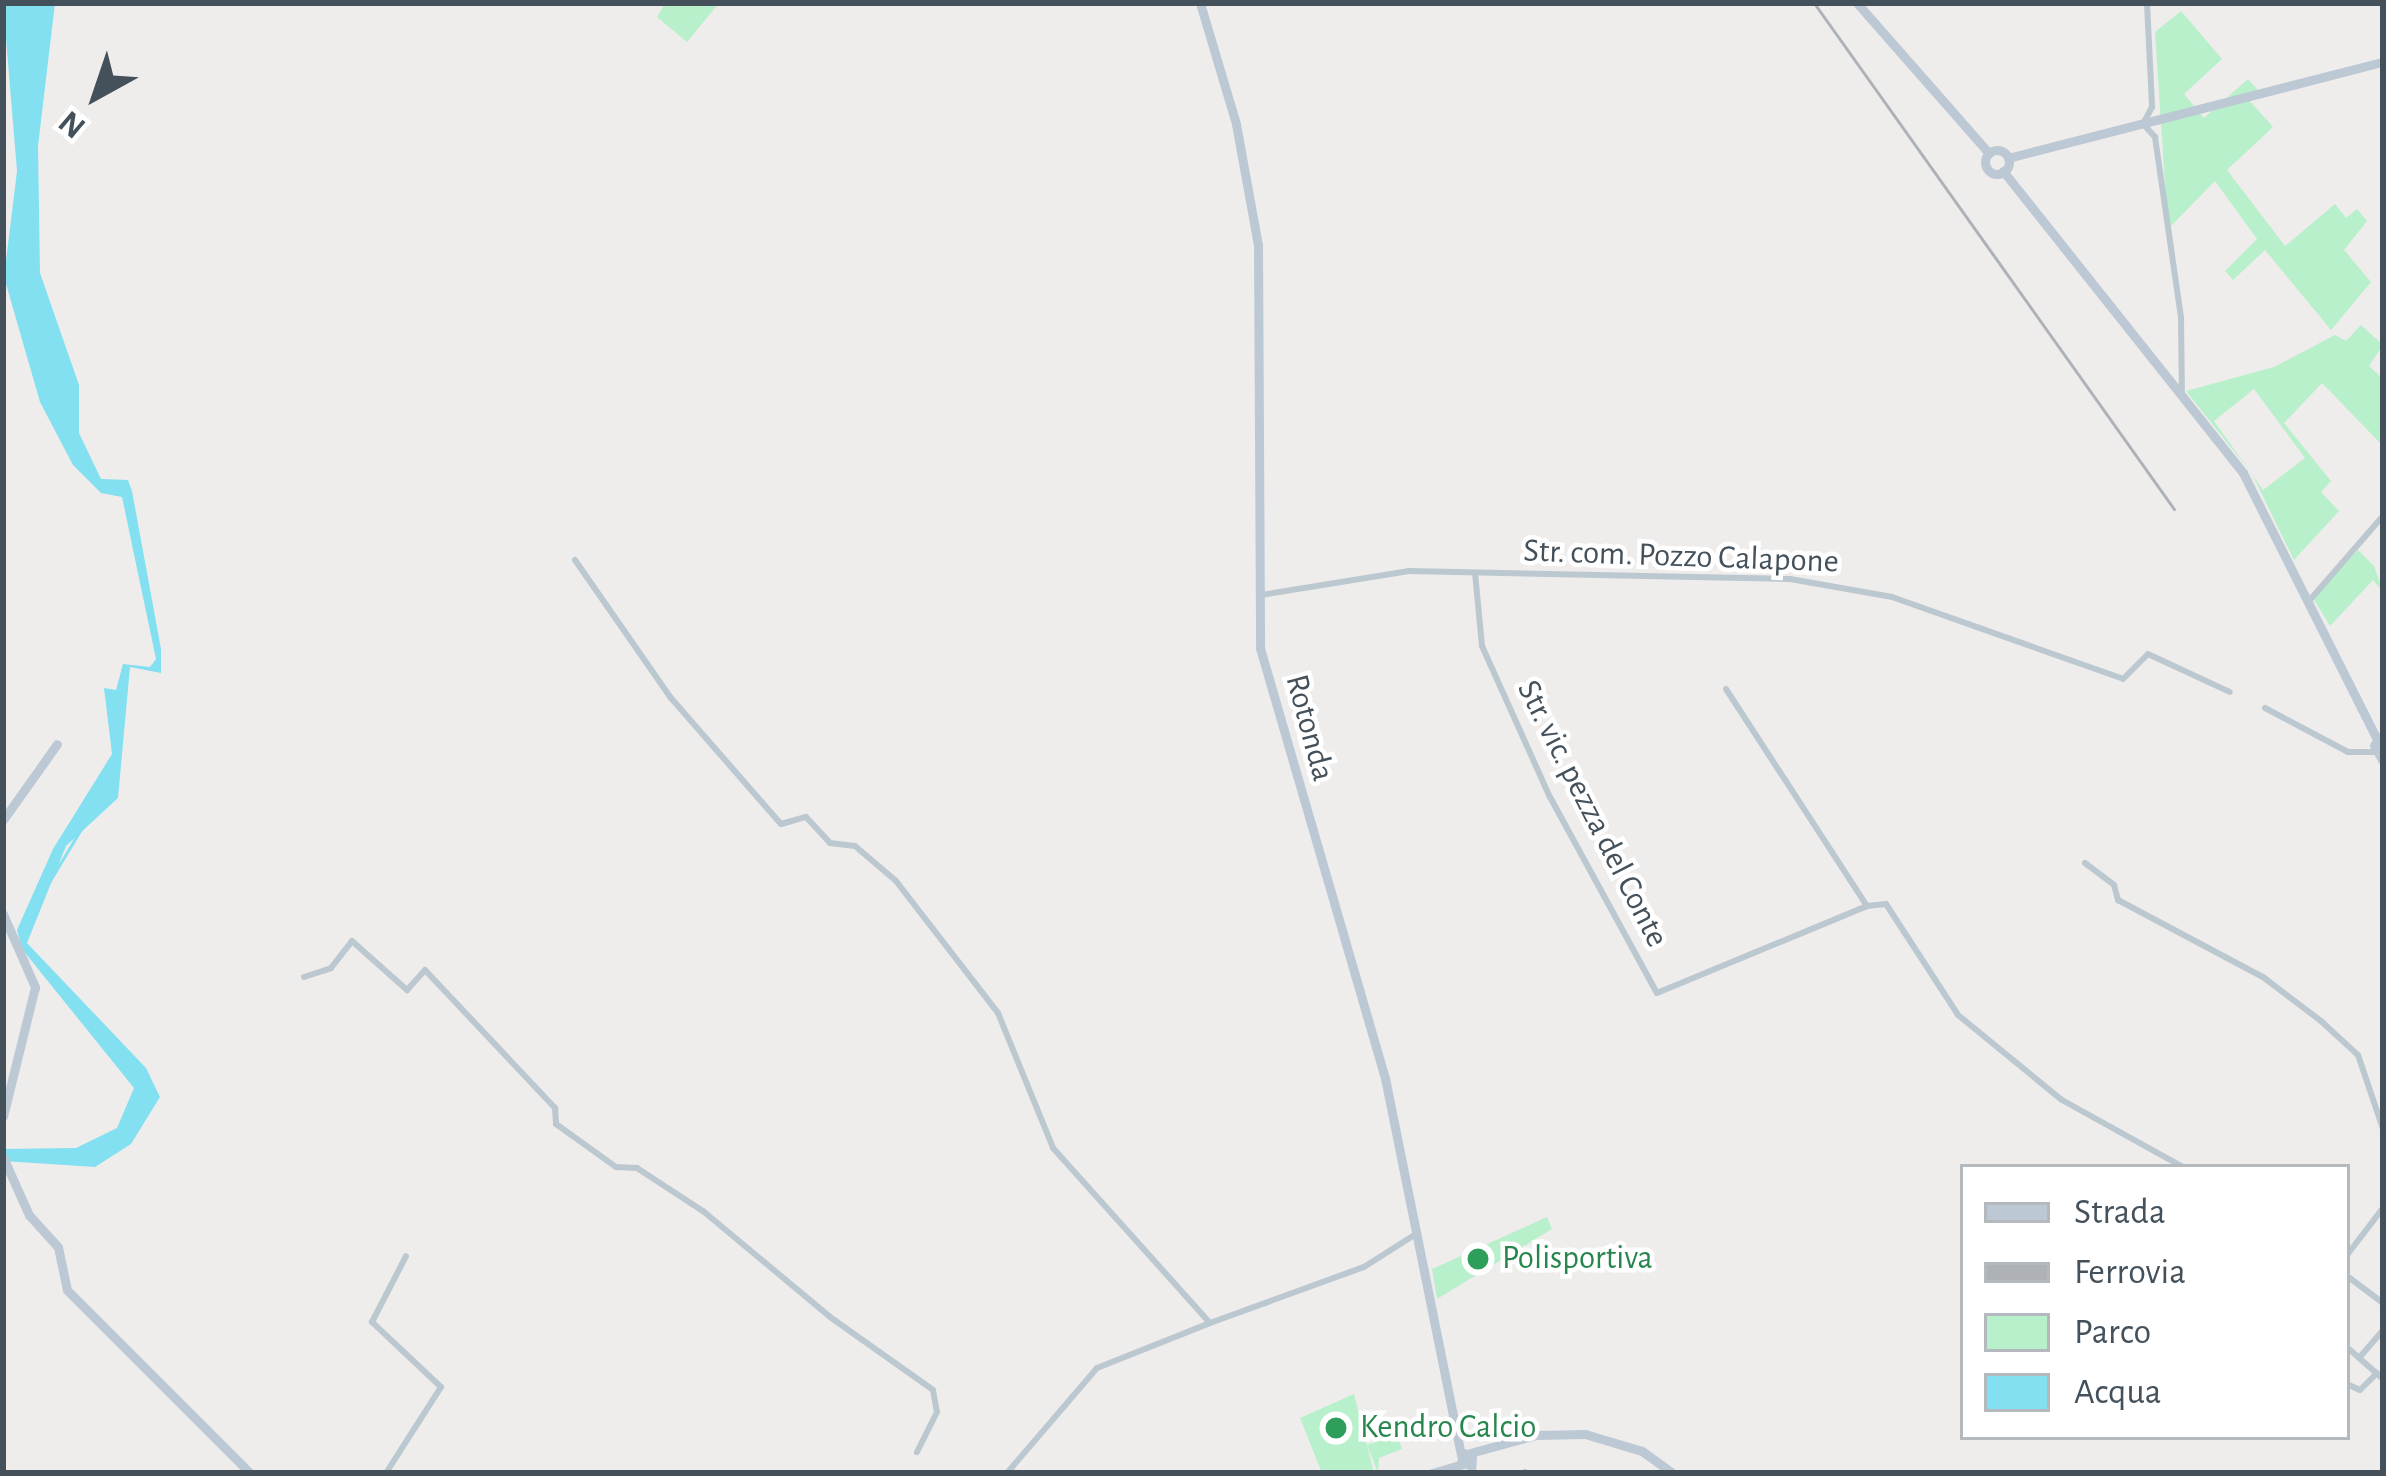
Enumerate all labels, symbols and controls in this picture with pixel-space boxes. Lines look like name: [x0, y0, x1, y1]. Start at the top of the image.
north arrow: [36, 36, 156, 156]
text: N: [53, 104, 92, 144]
street label: Str. com. Pozzo Calapone: [1523, 532, 1839, 582]
street label: Rotonda: [1276, 670, 1342, 786]
street label: Str. vic. pezza del Conte: [1508, 674, 1676, 954]
legend: [1960, 1164, 2350, 1440]
text: Strada: [2074, 1194, 2166, 1230]
place label: Polisportiva: [1502, 1239, 1653, 1279]
marker: Polisportiva: [1465, 1246, 1491, 1272]
text: Ferrovia: [2074, 1254, 2186, 1290]
text: Parco: [2074, 1314, 2151, 1350]
text: Acqua: [2074, 1374, 2161, 1410]
place label: Kendro Calcio: [1360, 1408, 1536, 1448]
marker: Kendro Calcio: [1323, 1415, 1349, 1441]

